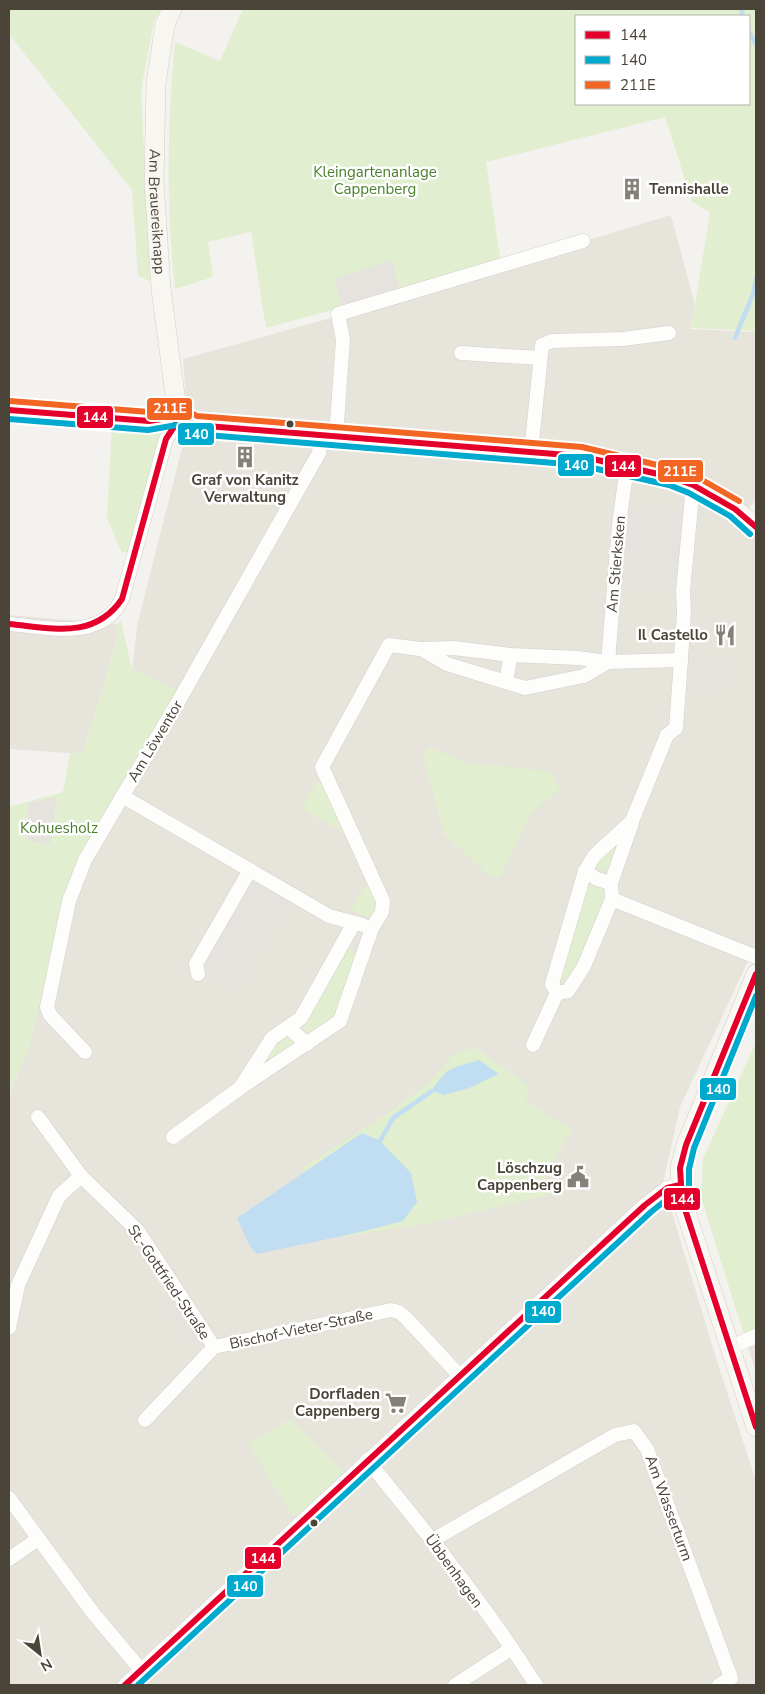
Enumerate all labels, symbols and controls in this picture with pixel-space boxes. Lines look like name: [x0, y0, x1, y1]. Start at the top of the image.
legend: [575, 15, 750, 105]
text: 144: [620, 25, 647, 45]
text: 140: [620, 50, 647, 70]
text: 211E: [620, 75, 656, 95]
street label: Am Brauereiknapp: [144, 149, 170, 275]
park label: Kleingartenanlage Cappenberg: [313, 162, 437, 199]
building icon: Tennishalle: [619, 176, 645, 202]
place label: Tennishalle: [649, 179, 729, 199]
line badge: 211E: [146, 397, 193, 421]
text: 211E: [153, 399, 187, 418]
line badge: 144: [76, 405, 114, 429]
text: 144: [82, 408, 108, 427]
unlabelled marker: [285, 419, 295, 429]
line badge: 140: [177, 422, 215, 446]
text: 140: [183, 425, 209, 444]
building icon: Graf von Kanitz Verwaltung: [232, 444, 258, 470]
line badge: 140: [557, 453, 595, 477]
line badge: 144: [604, 454, 642, 478]
text: 140: [563, 456, 589, 475]
text: 144: [610, 457, 636, 476]
line badge: 211E: [657, 459, 704, 483]
text: 211E: [663, 462, 697, 481]
place label: Graf von Kanitz Verwaltung: [191, 470, 299, 507]
street label: Am Stierksken: [602, 515, 630, 613]
restaurant icon: Il Castello: [712, 622, 738, 648]
place label: Il Castello: [638, 625, 708, 645]
street label: Am Löwentor: [123, 696, 188, 786]
park label: Kohuesholz: [20, 818, 98, 838]
line badge: 140: [699, 1077, 737, 1101]
text: 140: [705, 1080, 731, 1099]
place label: Löschzug Cappenberg: [477, 1158, 562, 1195]
public building icon: Löschzug Cappenberg: [565, 1164, 591, 1190]
line badge: 144: [663, 1187, 701, 1211]
text: 144: [669, 1190, 695, 1209]
street label: St.-Gottfried-Straße: [123, 1221, 215, 1343]
line badge: 140: [524, 1300, 562, 1324]
text: 140: [530, 1302, 556, 1321]
street label: Bischof-Vieter-Straße: [228, 1304, 375, 1354]
place label: Dorfladen Cappenberg: [295, 1384, 380, 1421]
supermarket icon: Dorfladen Cappenberg: [383, 1390, 409, 1416]
street label: Am Wasserturm: [641, 1452, 697, 1564]
unlabelled marker: [309, 1518, 319, 1528]
street label: Übbenhagen: [420, 1530, 488, 1612]
line badge: 144: [244, 1546, 282, 1570]
text: 144: [250, 1549, 276, 1568]
line badge: 140: [226, 1574, 264, 1598]
text: 140: [232, 1577, 258, 1596]
north arrow: [15, 1629, 65, 1679]
text: N: [37, 1654, 56, 1676]

